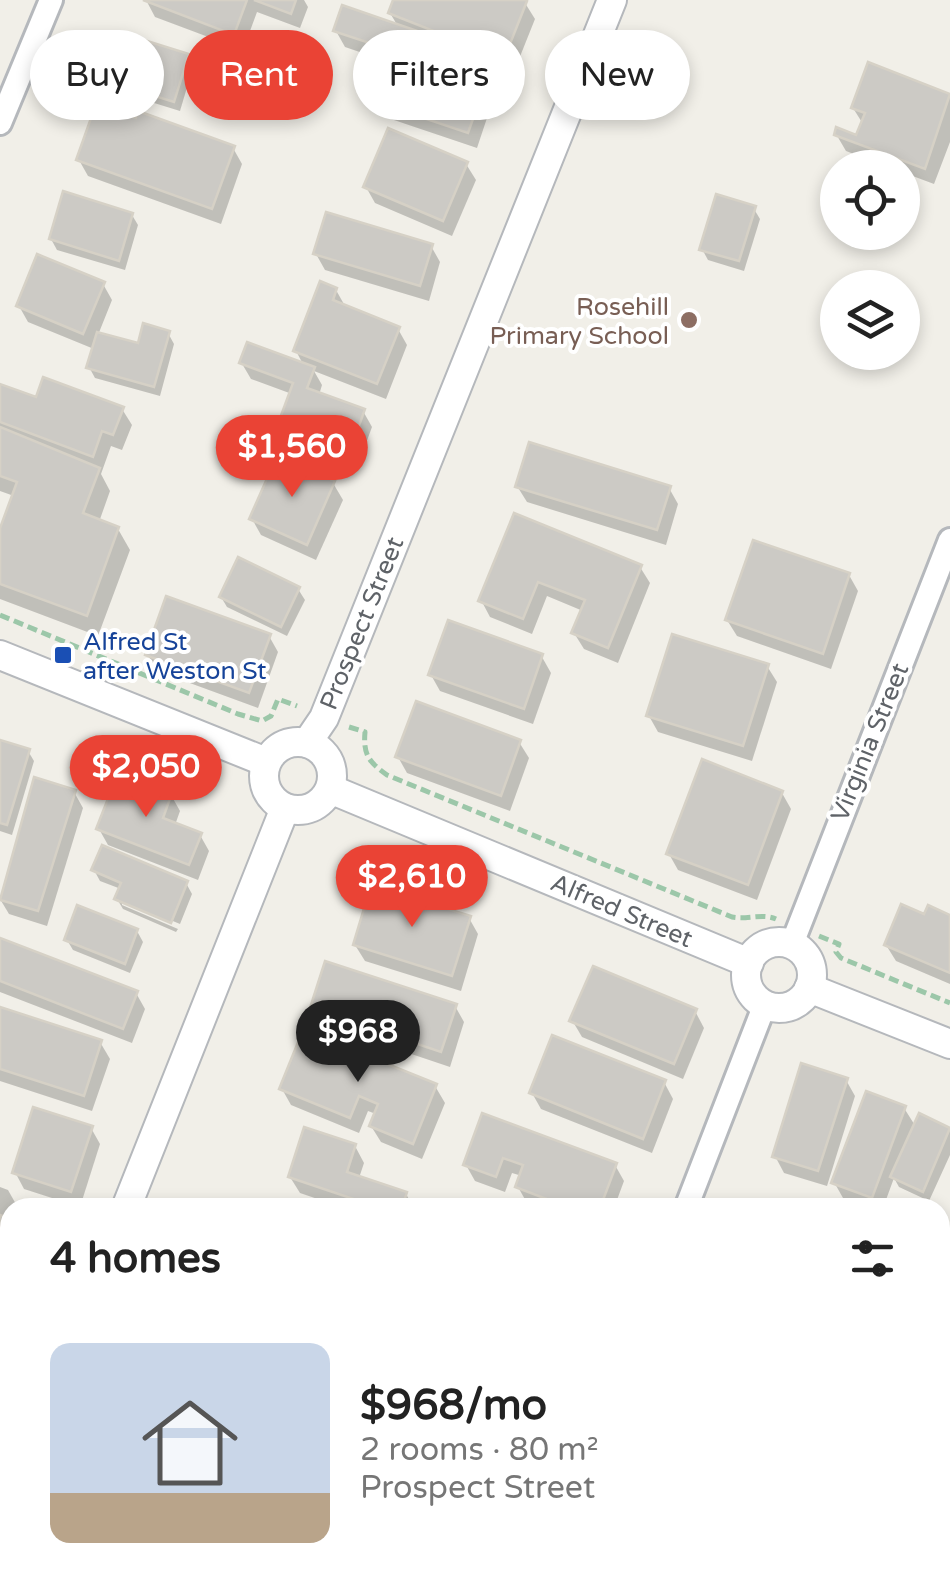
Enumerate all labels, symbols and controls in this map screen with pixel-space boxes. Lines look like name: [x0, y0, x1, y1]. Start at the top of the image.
chip: Buy: [30, 30, 164, 120]
chip: Rent: [184, 30, 333, 120]
chip: Filters: [353, 30, 525, 120]
chip: New: [545, 30, 690, 120]
map controls: [820, 150, 920, 370]
button: locate: [820, 150, 920, 250]
button: layers: [820, 270, 920, 370]
place label: Rosehill Primary School: [490, 292, 669, 351]
marker: Rosehill Primary School: [678, 309, 700, 331]
pin: $1,560: [211, 415, 373, 500]
text: $1,560: [238, 428, 346, 466]
street label: Prospect Street: [314, 532, 410, 714]
place label: Alfred St after Weston St: [83, 627, 267, 686]
marker: Alfred St after Weston St: [52, 644, 74, 666]
street label: Virginia Street: [825, 658, 915, 826]
pin: $2,050: [65, 735, 227, 820]
text: $2,050: [92, 748, 200, 786]
pin: $2,610: [331, 845, 493, 930]
text: $2,610: [358, 858, 466, 896]
street label: Alfred Street: [546, 868, 698, 954]
pin: $968: [299, 1000, 417, 1085]
text: $968: [318, 1013, 398, 1051]
icon: filters: [845, 1231, 900, 1286]
text: 4 homes: [50, 1233, 221, 1284]
text: $968/mo: [360, 1380, 547, 1431]
icon: home: [130, 1383, 250, 1503]
text: 2 rooms · 80 m²: [360, 1431, 599, 1469]
text: Prospect Street: [360, 1469, 595, 1507]

